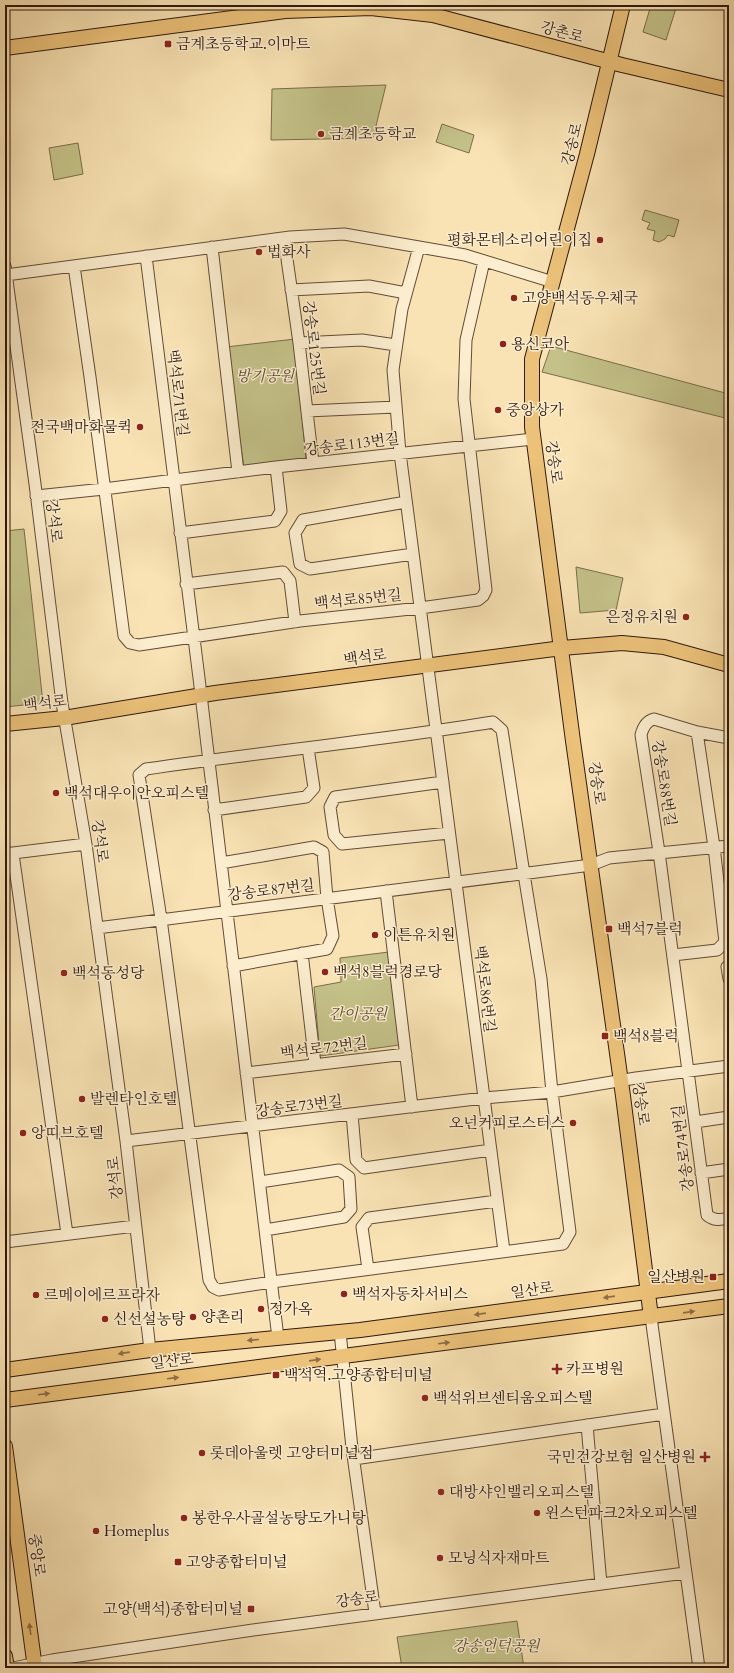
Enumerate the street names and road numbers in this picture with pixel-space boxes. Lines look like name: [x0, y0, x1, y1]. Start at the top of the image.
street label: 강촌로: [538, 17, 586, 47]
street label: 강송로: [557, 120, 587, 168]
street label: 강송로125번길: [298, 299, 330, 397]
street label: 백석로71번길: [163, 348, 193, 438]
street label: 강송로113번길: [303, 428, 401, 460]
street label: 강송로: [541, 439, 567, 485]
street label: 강석로: [41, 498, 67, 544]
street label: 백석로85번길: [313, 584, 403, 614]
street label: 백석로: [342, 644, 388, 670]
street label: 백석로: [22, 690, 68, 716]
street label: 강송로88번길: [647, 738, 681, 828]
street label: 강송로: [584, 760, 610, 806]
street label: 강석로: [87, 818, 113, 864]
street label: 강송로87번길: [226, 875, 316, 905]
street label: 백석로86번길: [470, 944, 500, 1034]
street label: 백석로72번길: [279, 1033, 369, 1063]
street label: 강송로: [628, 1081, 654, 1127]
street label: 강송로73번길: [254, 1091, 344, 1121]
street label: 강송로74번길: [668, 1103, 698, 1193]
street label: 강석로: [103, 1155, 127, 1201]
street label: 일산로: [509, 1277, 555, 1303]
street label: 일산로: [149, 1348, 195, 1374]
street label: 중앙로: [24, 1532, 50, 1578]
street label: 강송로: [334, 1586, 380, 1612]

